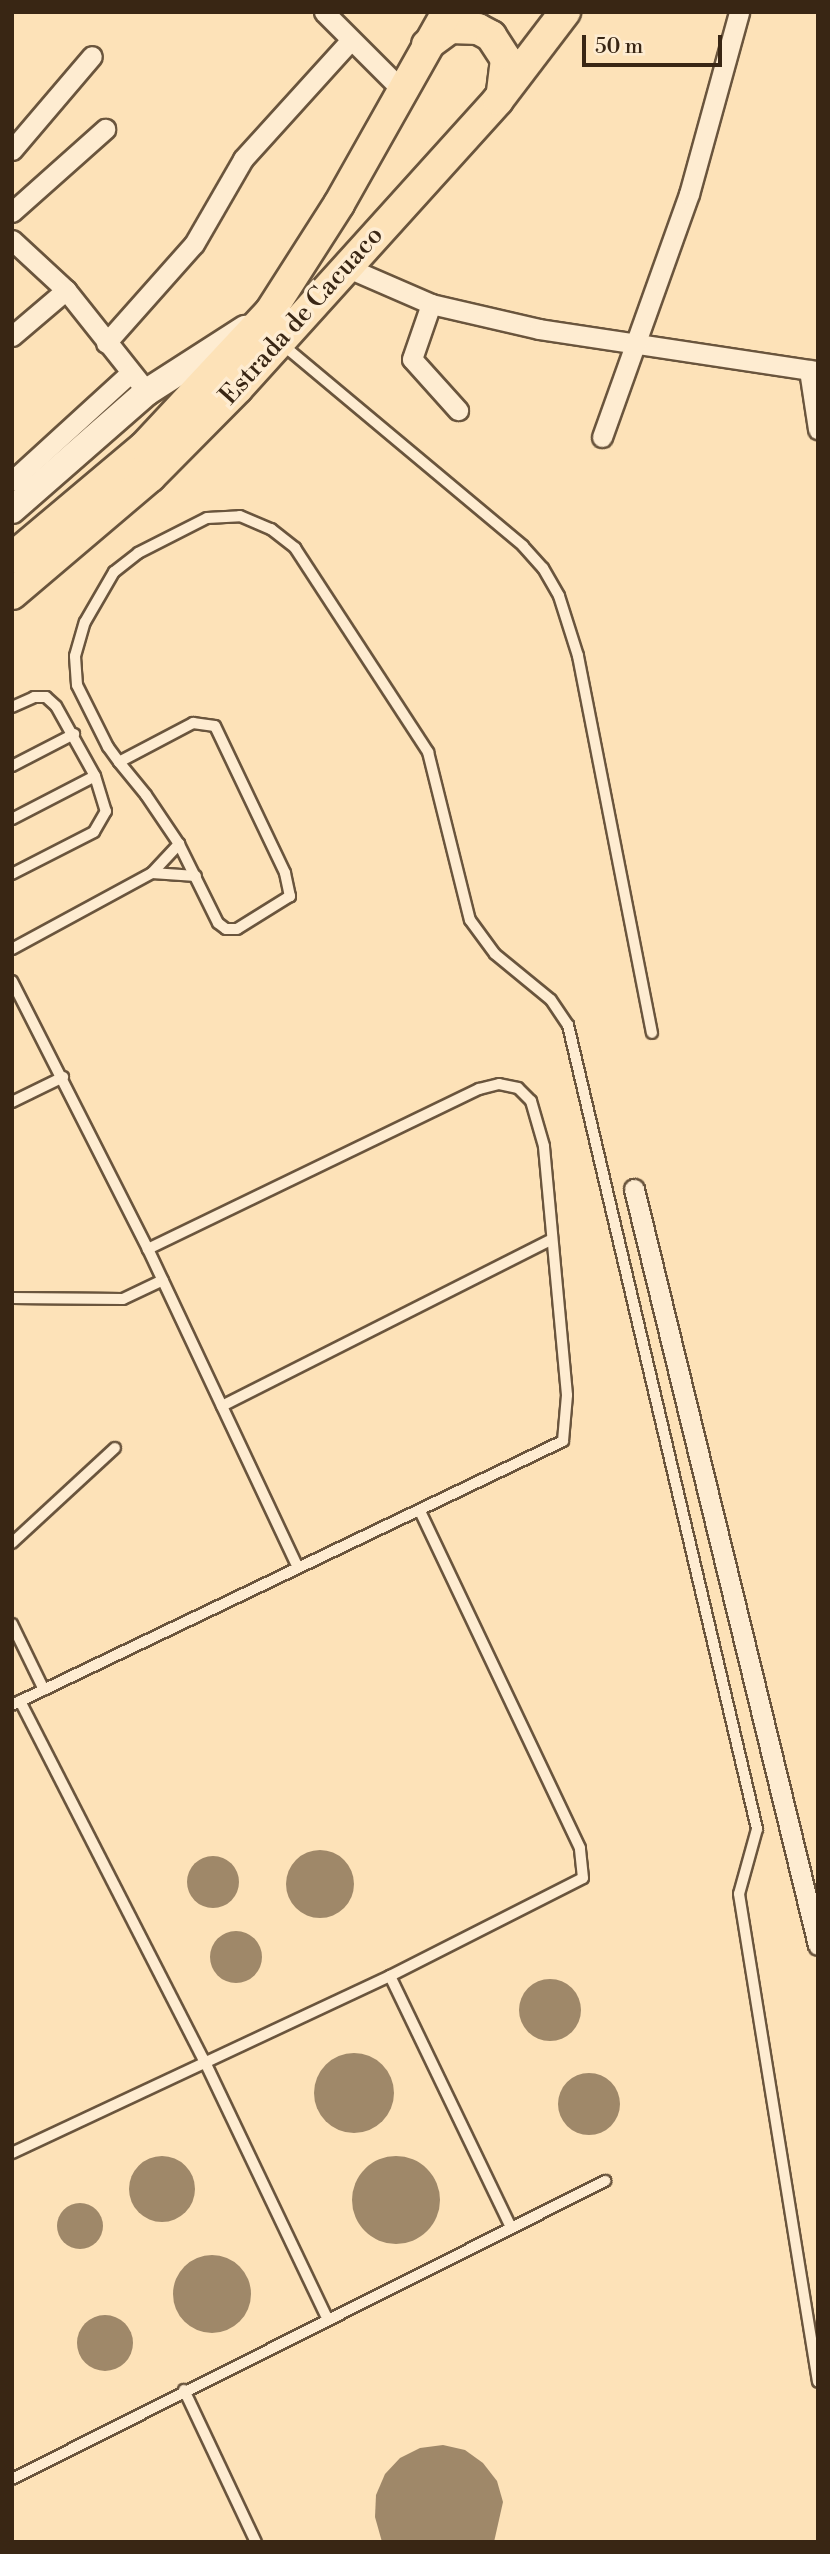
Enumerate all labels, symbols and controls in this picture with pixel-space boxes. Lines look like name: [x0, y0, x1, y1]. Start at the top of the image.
scale bar: [585, 21, 725, 65]
text: 50 m: [595, 34, 643, 60]
street label: Estrada de Cacuaco: [214, 220, 390, 412]

